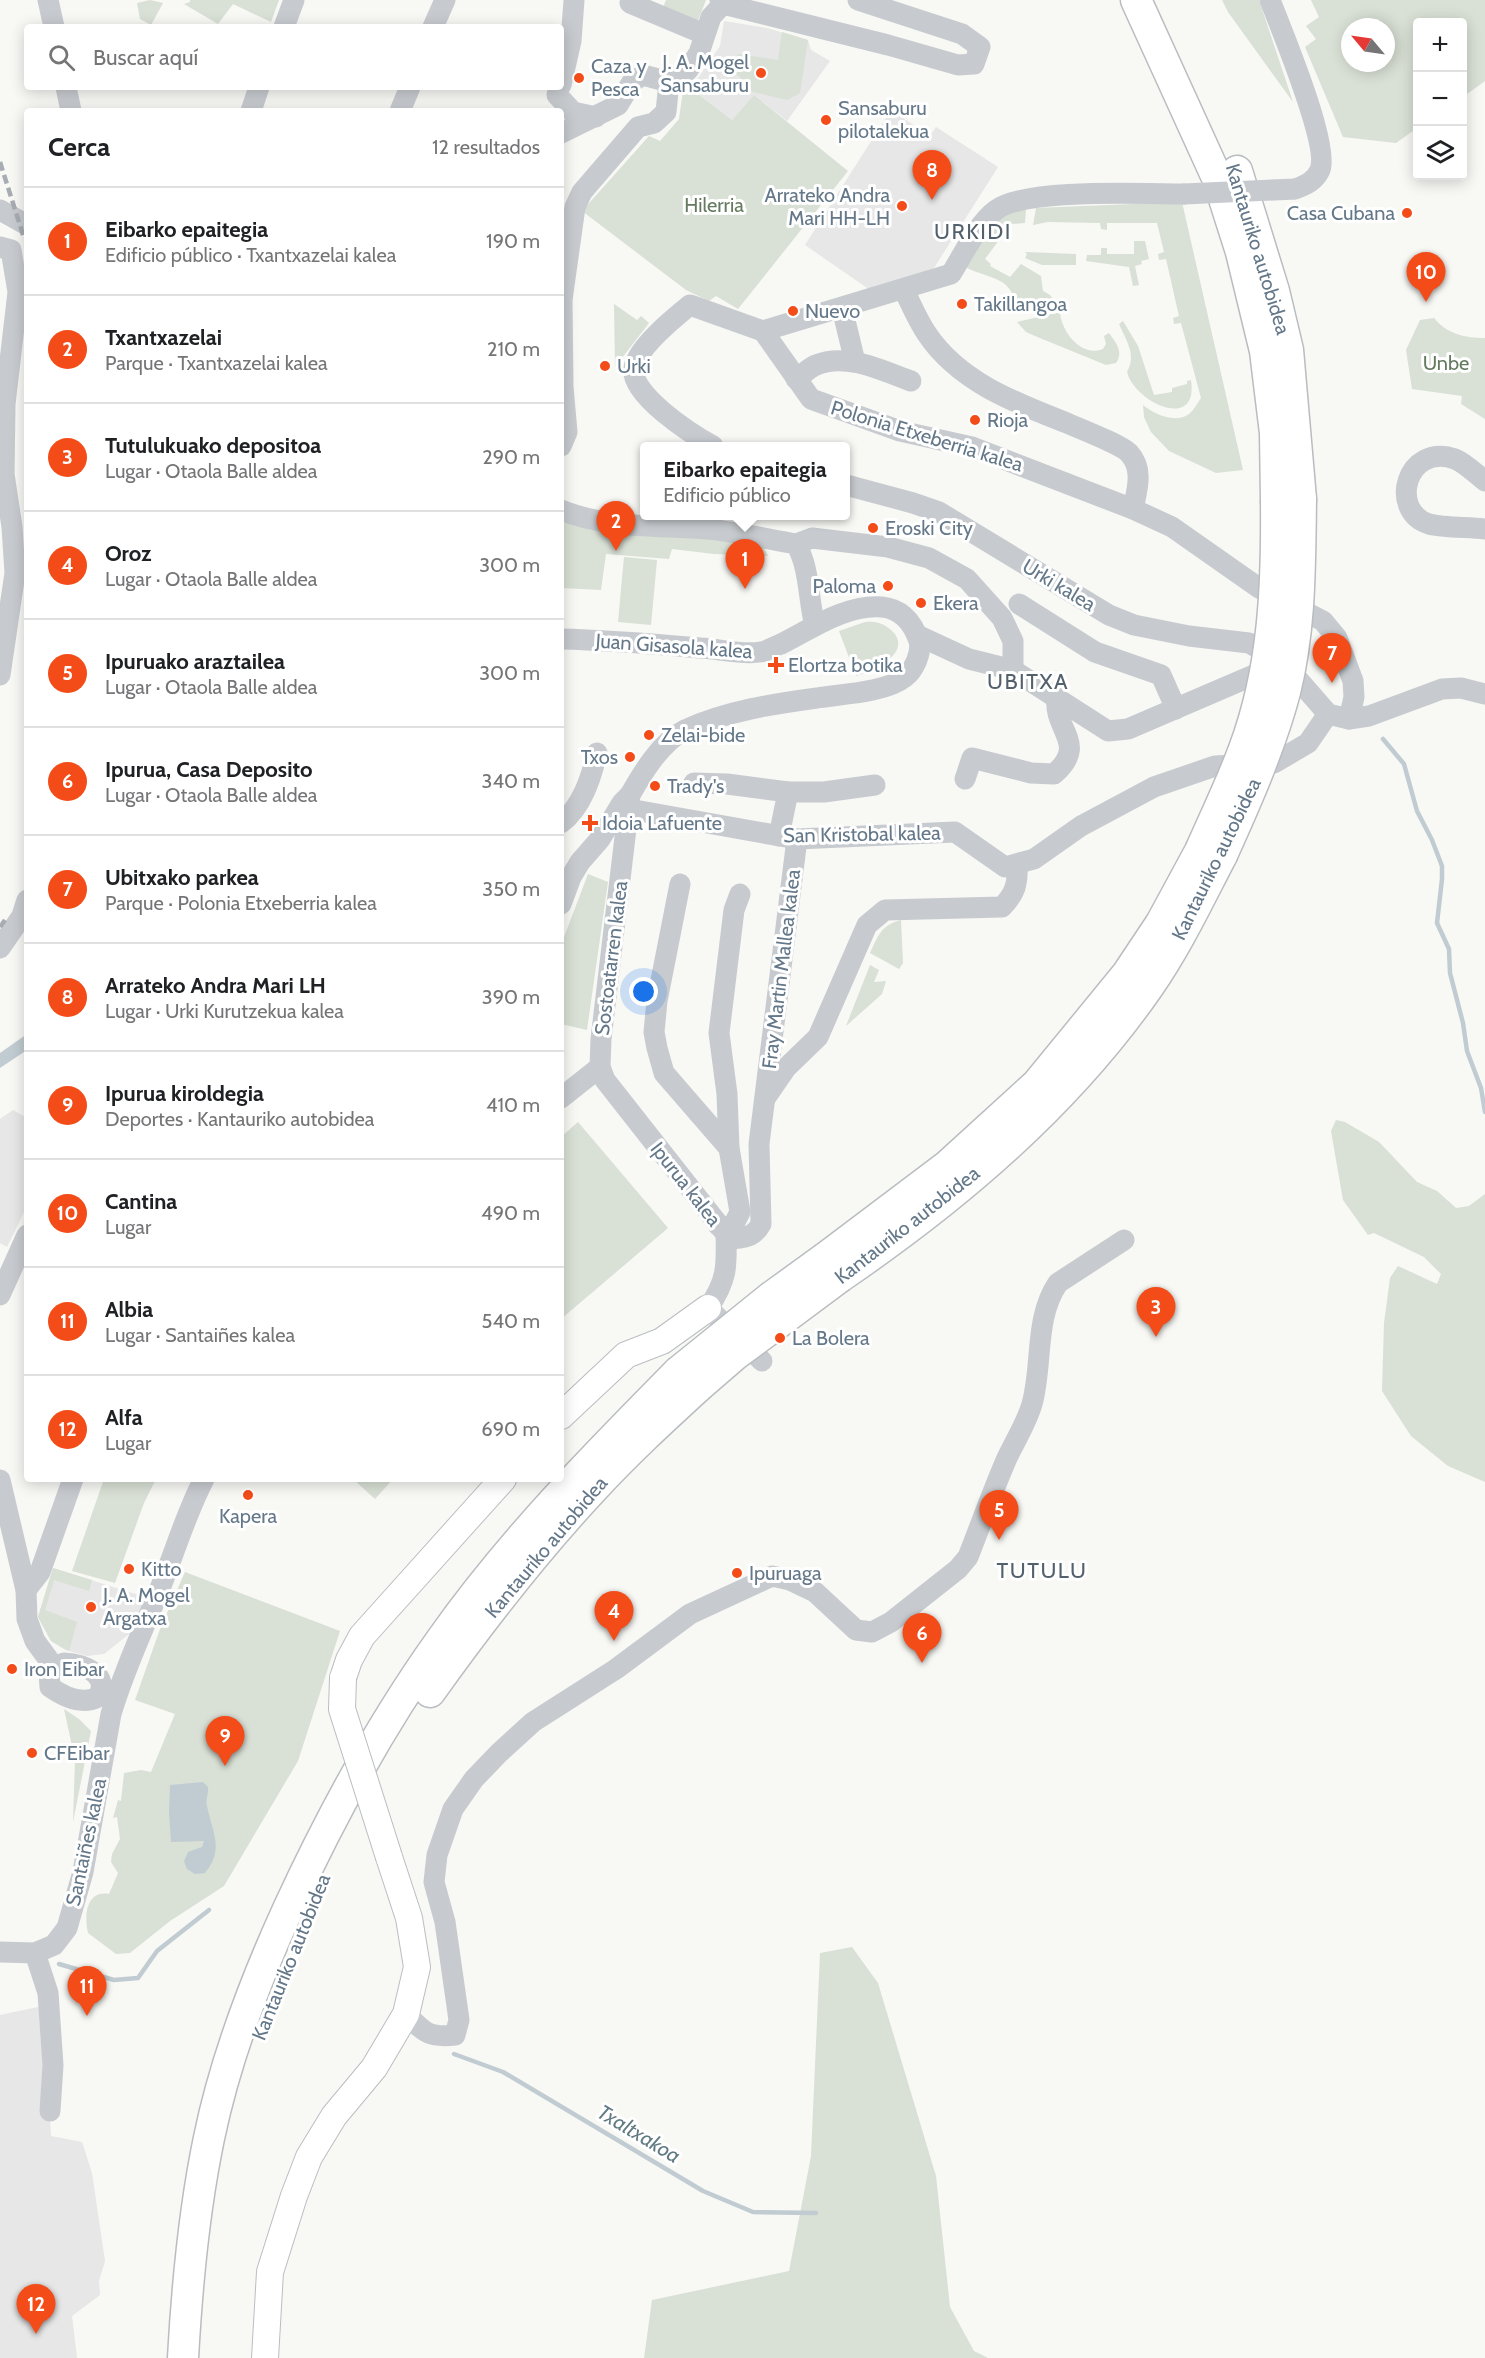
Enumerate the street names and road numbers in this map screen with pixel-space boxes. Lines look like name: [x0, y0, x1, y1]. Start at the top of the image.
street label: Kantauriko autobidea: [1221, 161, 1296, 338]
street label: Polonia Etxeberria kalea: [828, 395, 1026, 477]
street label: Urki kalea: [1018, 554, 1100, 616]
street label: Juan Gisasola kalea: [594, 628, 754, 663]
street label: Kantauriko autobidea: [1166, 774, 1266, 944]
street label: San Kristobal kalea: [783, 821, 941, 847]
street label: Fray Martin Mallea kalea: [757, 868, 805, 1070]
street label: Sostoatarren kalea: [590, 879, 632, 1037]
street label: Ipurua kalea: [646, 1137, 727, 1231]
street label: Kantauriko autobidea: [830, 1161, 985, 1289]
street label: Kantauriko autobidea: [480, 1471, 612, 1623]
street label: Santaiñes kalea: [61, 1776, 111, 1908]
street label: Kantauriko autobidea: [247, 1870, 335, 2044]

